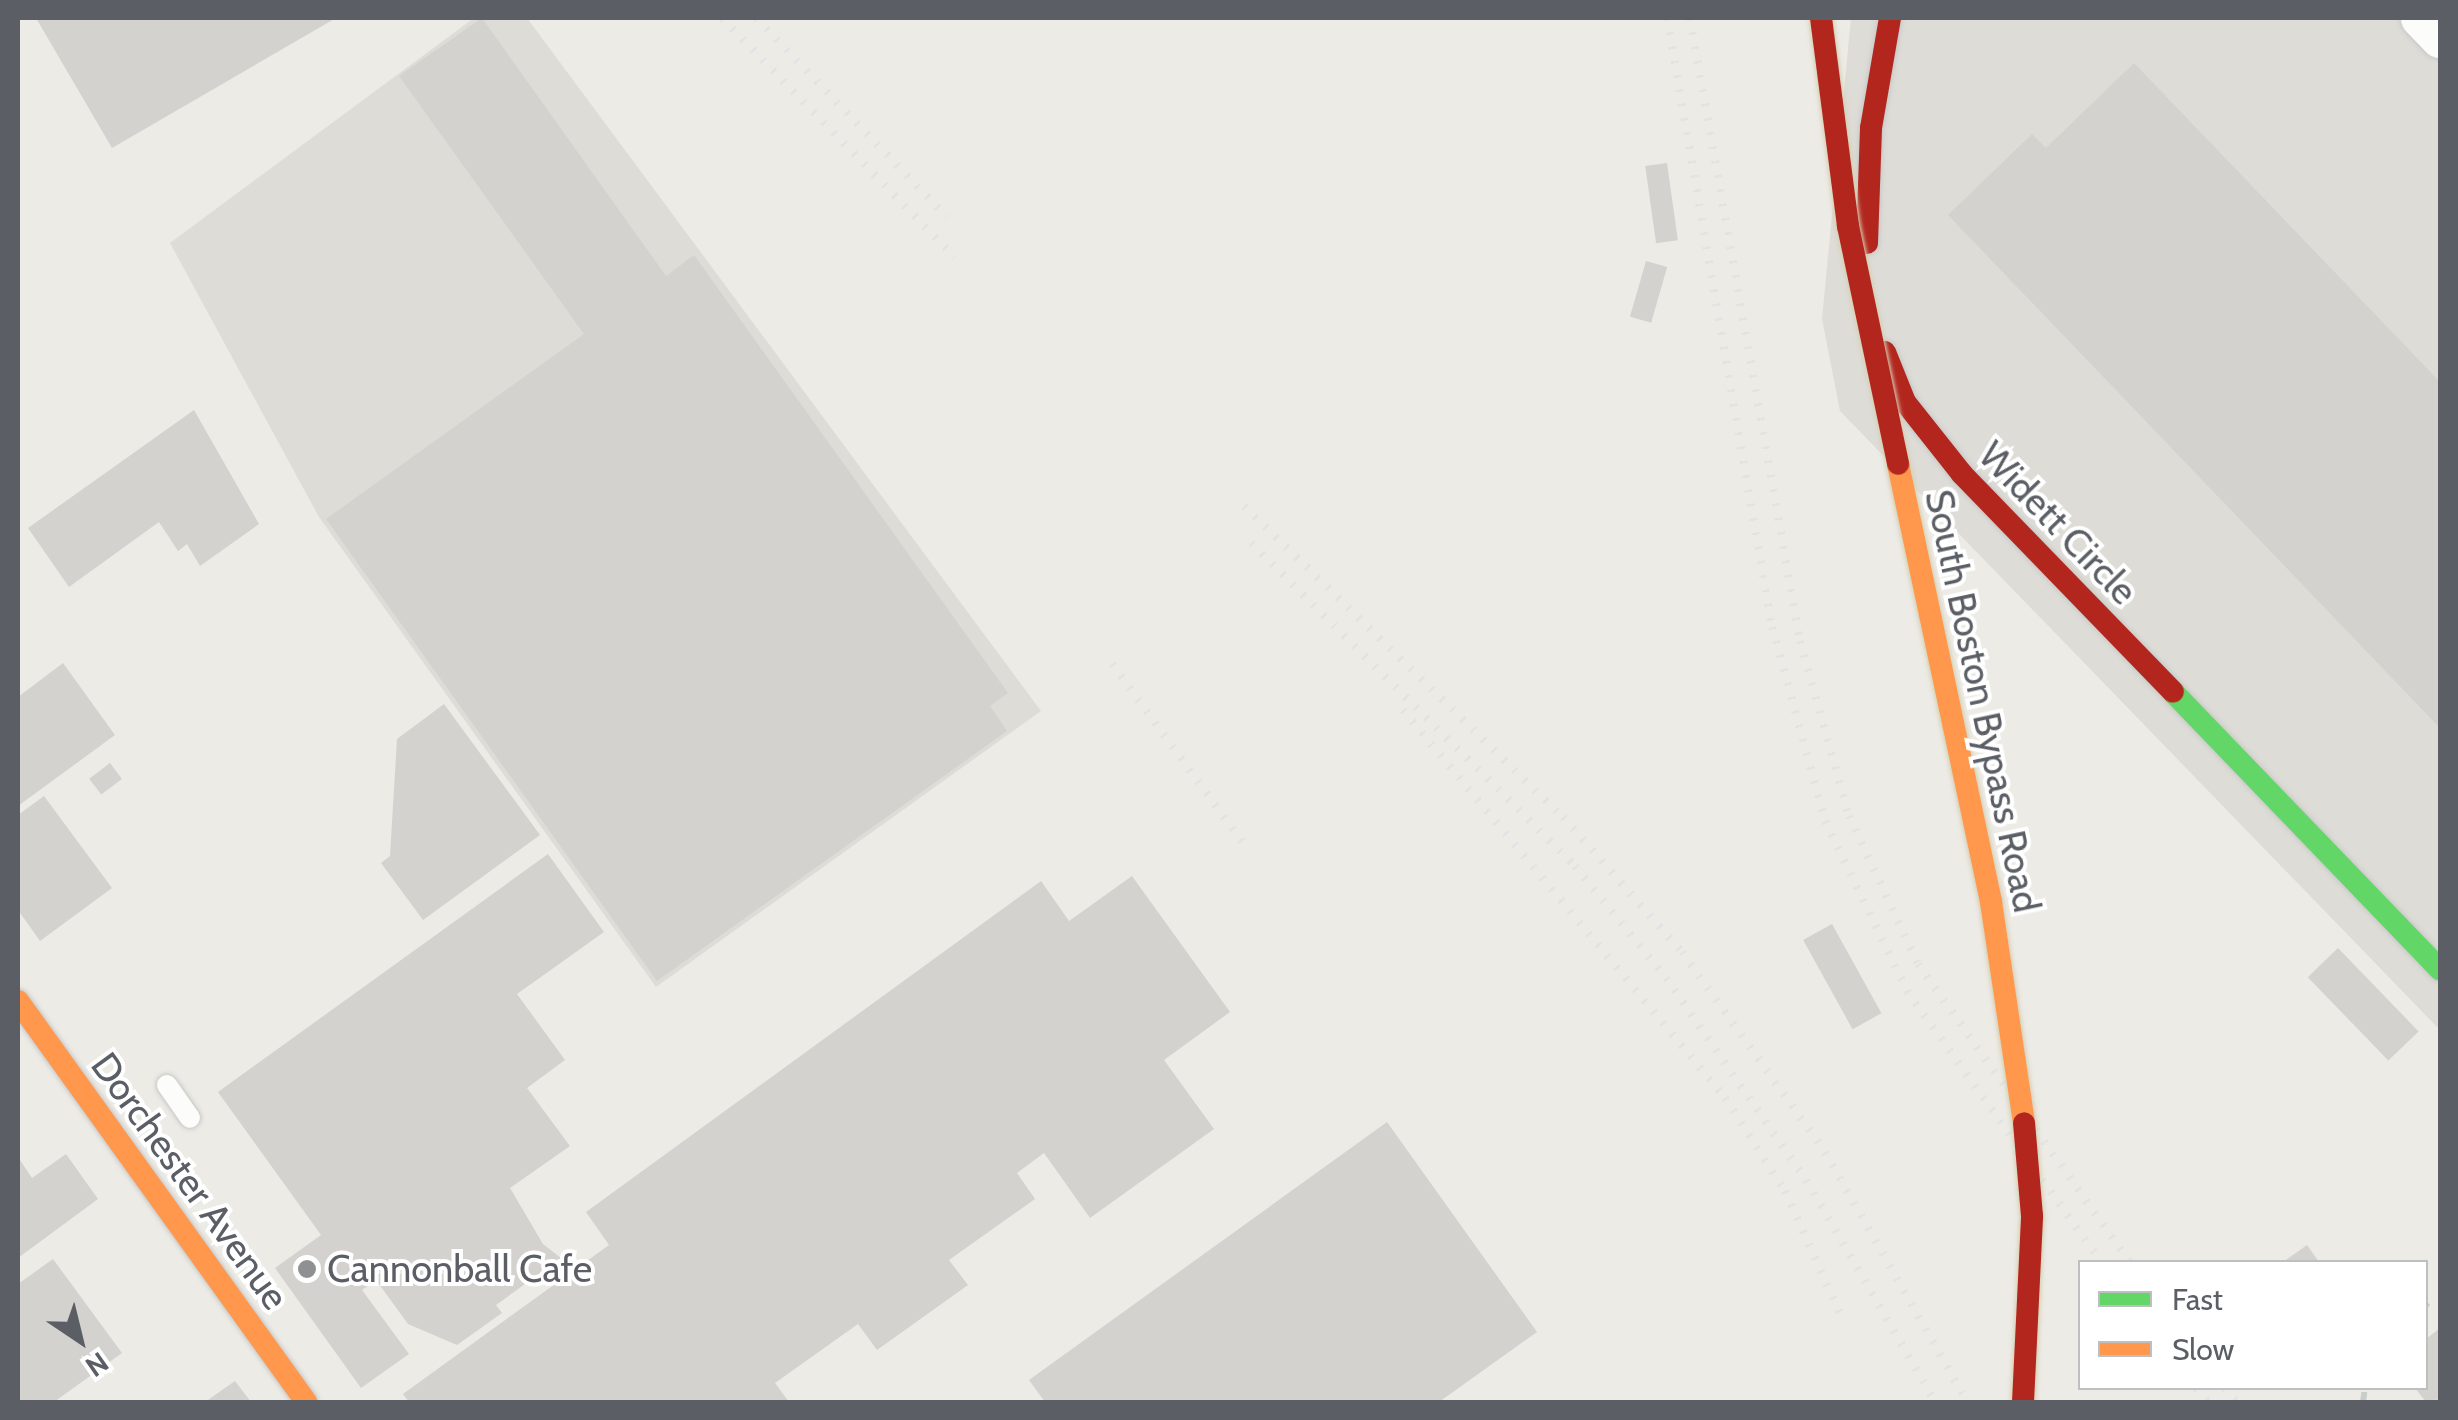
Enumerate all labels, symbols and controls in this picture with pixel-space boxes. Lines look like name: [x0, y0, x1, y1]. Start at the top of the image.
street label: Widett Circle: [1969, 432, 2147, 614]
street label: South Boston Bypass Road: [1916, 486, 2050, 916]
street label: Dorchester Avenue: [82, 1044, 298, 1318]
place label: Cannonball Cafe: [327, 1246, 592, 1292]
marker: Cannonball Cafe: [296, 1258, 318, 1280]
legend: [2078, 1260, 2428, 1390]
text: Fast: [2172, 1281, 2223, 1318]
north arrow: [30, 1290, 130, 1390]
text: Slow: [2172, 1331, 2234, 1368]
text: N: [79, 1345, 115, 1384]

